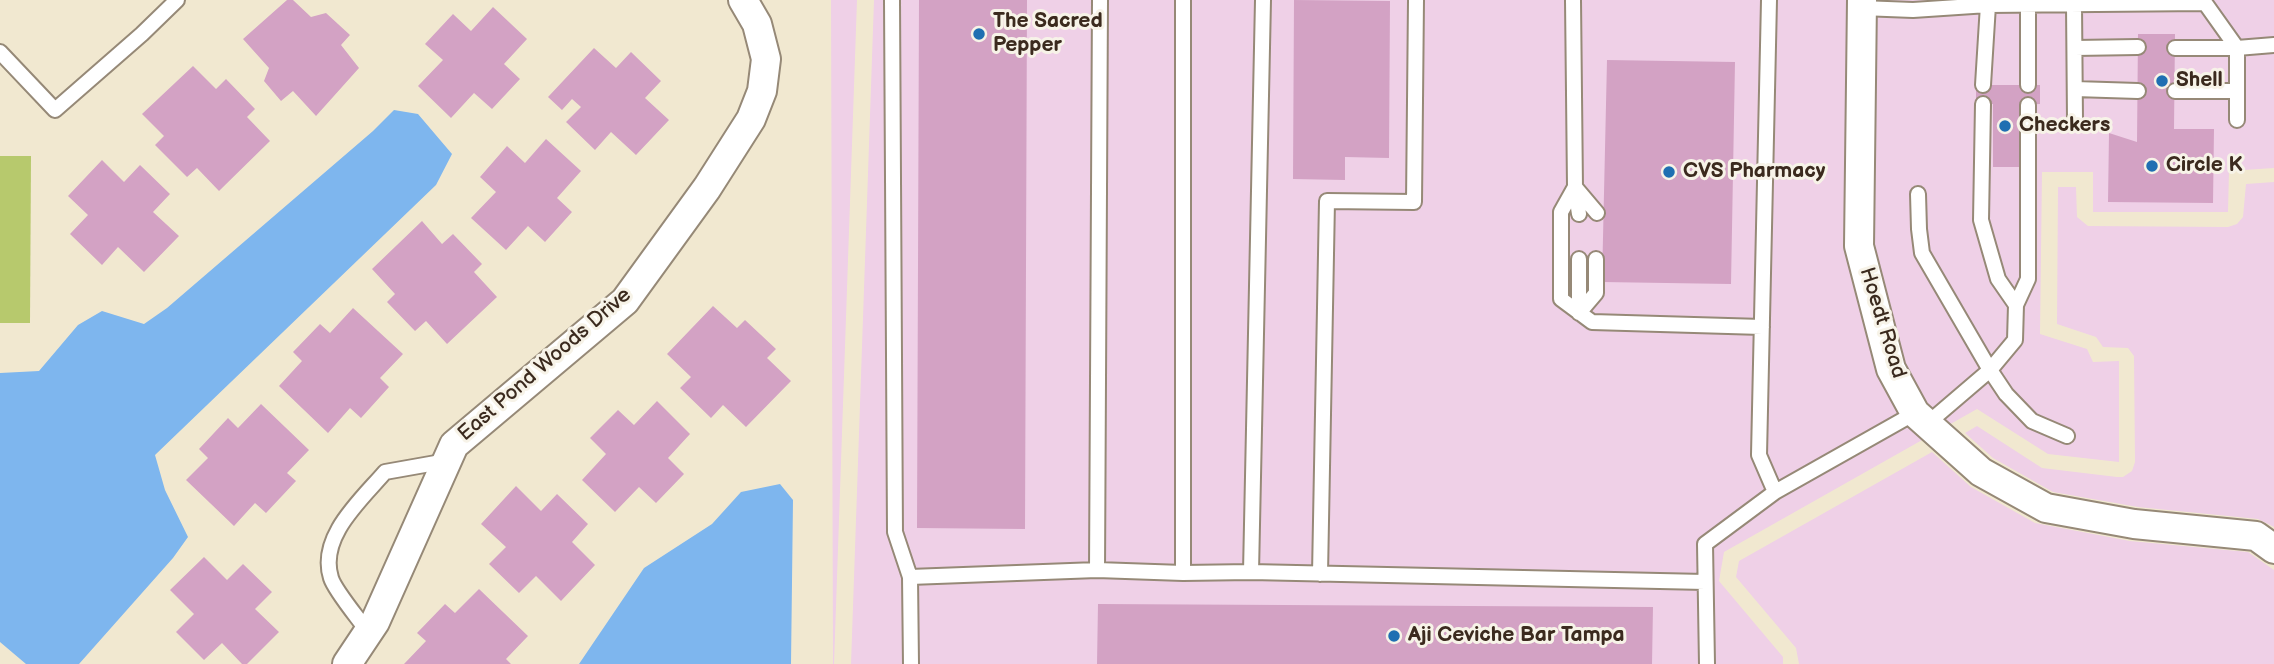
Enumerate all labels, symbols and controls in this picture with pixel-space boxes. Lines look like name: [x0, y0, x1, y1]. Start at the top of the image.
place label: The Sacred Pepper: [993, 9, 1103, 59]
marker: The Sacred Pepper: [971, 26, 987, 42]
place label: Shell: [2176, 68, 2223, 94]
marker: Shell: [2154, 73, 2170, 89]
place label: Checkers: [2019, 113, 2110, 139]
marker: Checkers: [1997, 118, 2013, 134]
place label: Circle K: [2166, 153, 2243, 179]
marker: Circle K: [2144, 158, 2160, 174]
place label: CVS Pharmacy: [1683, 159, 1825, 185]
marker: CVS Pharmacy: [1661, 164, 1677, 180]
street label: Hoedt Road: [1853, 264, 1911, 382]
street label: East Pond Woods Drive: [453, 283, 637, 447]
place label: Aji Ceviche Bar Tampa: [1408, 623, 1625, 649]
marker: Aji Ceviche Bar Tampa: [1386, 628, 1402, 644]

